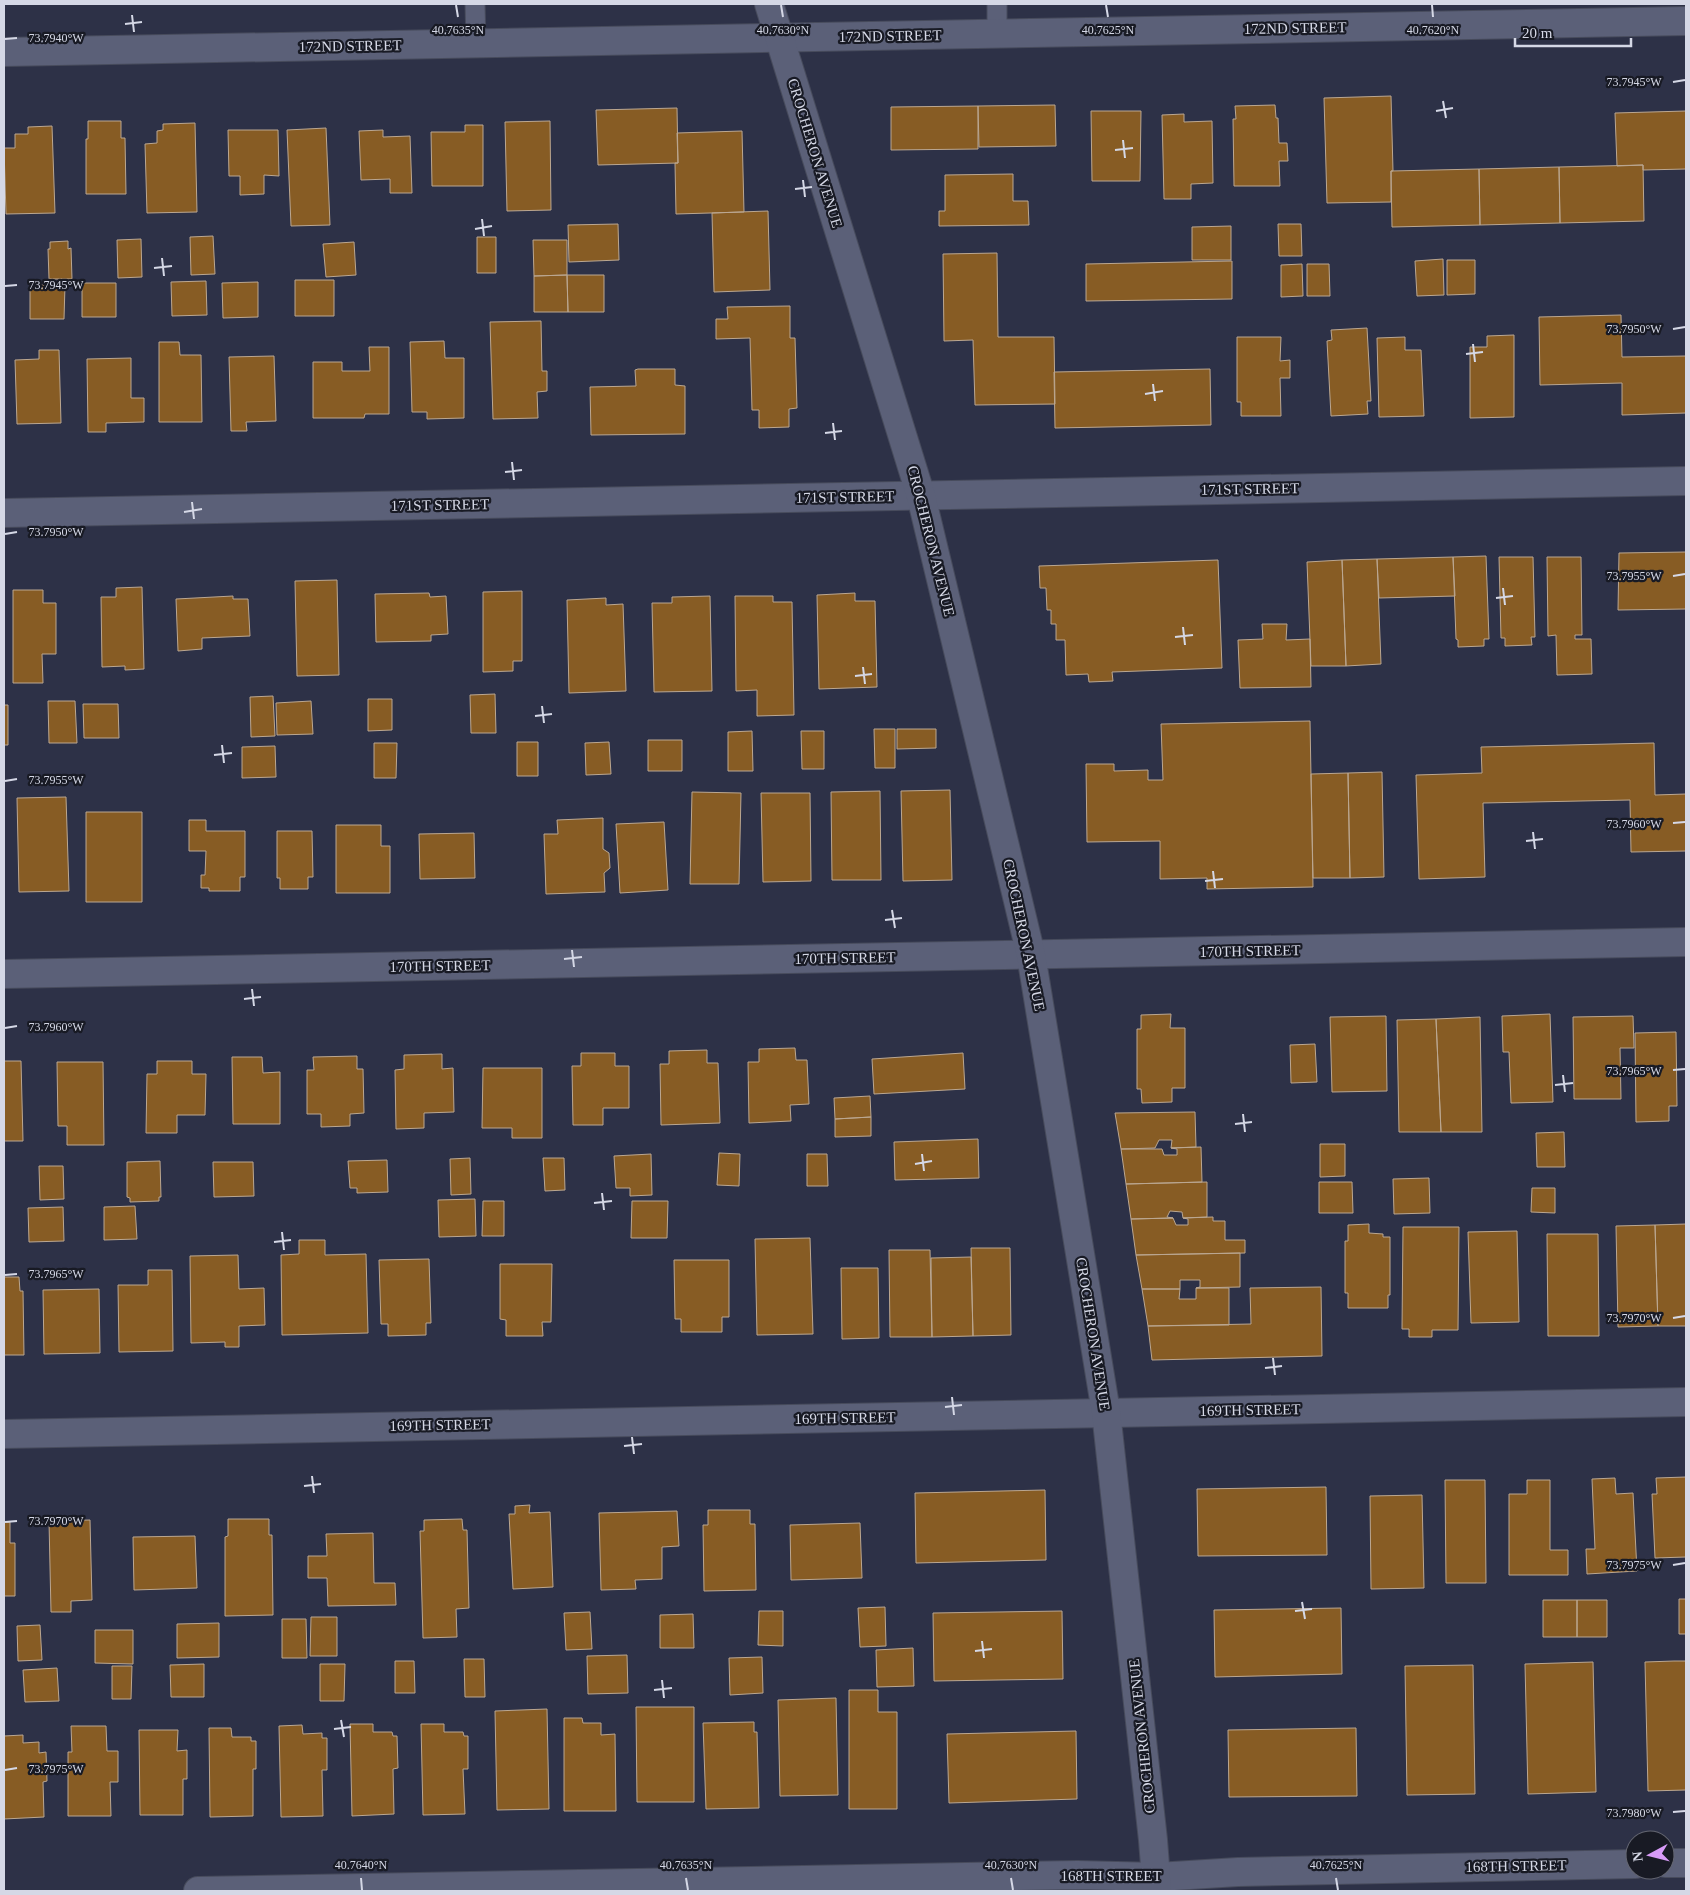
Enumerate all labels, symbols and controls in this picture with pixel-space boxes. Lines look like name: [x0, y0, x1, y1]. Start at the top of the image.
scale bar: [1515, 15, 1631, 47]
street label: 172ND STREET: [1243, 19, 1347, 37]
text: 40.7635°N: [432, 23, 485, 37]
text: 40.7630°N: [757, 23, 810, 37]
text: 40.7625°N: [1082, 23, 1135, 37]
text: 40.7620°N: [1407, 23, 1460, 37]
text: 20 m: [1522, 25, 1553, 41]
street label: 172ND STREET: [838, 27, 942, 45]
text: 73.7940°W: [28, 31, 84, 45]
street label: 172ND STREET: [298, 37, 402, 55]
text: 73.7945°W: [1606, 75, 1662, 89]
street label: CROCHERON AVENUE: [785, 76, 845, 230]
text: 73.7945°W: [28, 278, 84, 292]
text: 73.7950°W: [1606, 322, 1662, 336]
street label: CROCHERON AVENUE: [904, 464, 958, 618]
street label: 171ST STREET: [1201, 480, 1299, 498]
street label: 171ST STREET: [796, 488, 894, 506]
street label: 171ST STREET: [391, 496, 489, 514]
text: 73.7950°W: [28, 525, 84, 539]
text: 73.7955°W: [1606, 569, 1662, 583]
text: 73.7955°W: [28, 773, 84, 787]
text: 73.7960°W: [1606, 817, 1662, 831]
street label: CROCHERON AVENUE: [1000, 857, 1048, 1013]
street label: 170TH STREET: [1199, 942, 1301, 960]
street label: 170TH STREET: [794, 949, 896, 967]
street label: 170TH STREET: [389, 957, 491, 975]
text: 73.7960°W: [28, 1020, 84, 1034]
text: 73.7965°W: [1606, 1064, 1662, 1078]
street label: CROCHERON AVENUE: [1073, 1256, 1113, 1412]
text: 73.7965°W: [28, 1267, 84, 1281]
text: 73.7970°W: [1606, 1311, 1662, 1325]
street label: 169TH STREET: [1199, 1401, 1301, 1419]
street label: 169TH STREET: [794, 1409, 896, 1427]
street label: 169TH STREET: [389, 1416, 491, 1434]
text: 73.7970°W: [28, 1514, 84, 1528]
text: 73.7975°W: [1606, 1558, 1662, 1572]
street label: CROCHERON AVENUE: [1126, 1658, 1158, 1814]
text: 73.7975°W: [28, 1762, 84, 1776]
text: 73.7980°W: [1606, 1806, 1662, 1820]
north arrow: [1625, 1830, 1675, 1880]
text: N: [1630, 1851, 1646, 1862]
street label: 168TH STREET: [1465, 1857, 1567, 1875]
text: 40.7640°N: [335, 1858, 388, 1872]
text: 40.7635°N: [660, 1858, 713, 1872]
text: 40.7630°N: [985, 1858, 1038, 1872]
text: 40.7625°N: [1310, 1858, 1363, 1872]
street label: 168TH STREET: [1060, 1868, 1162, 1884]

